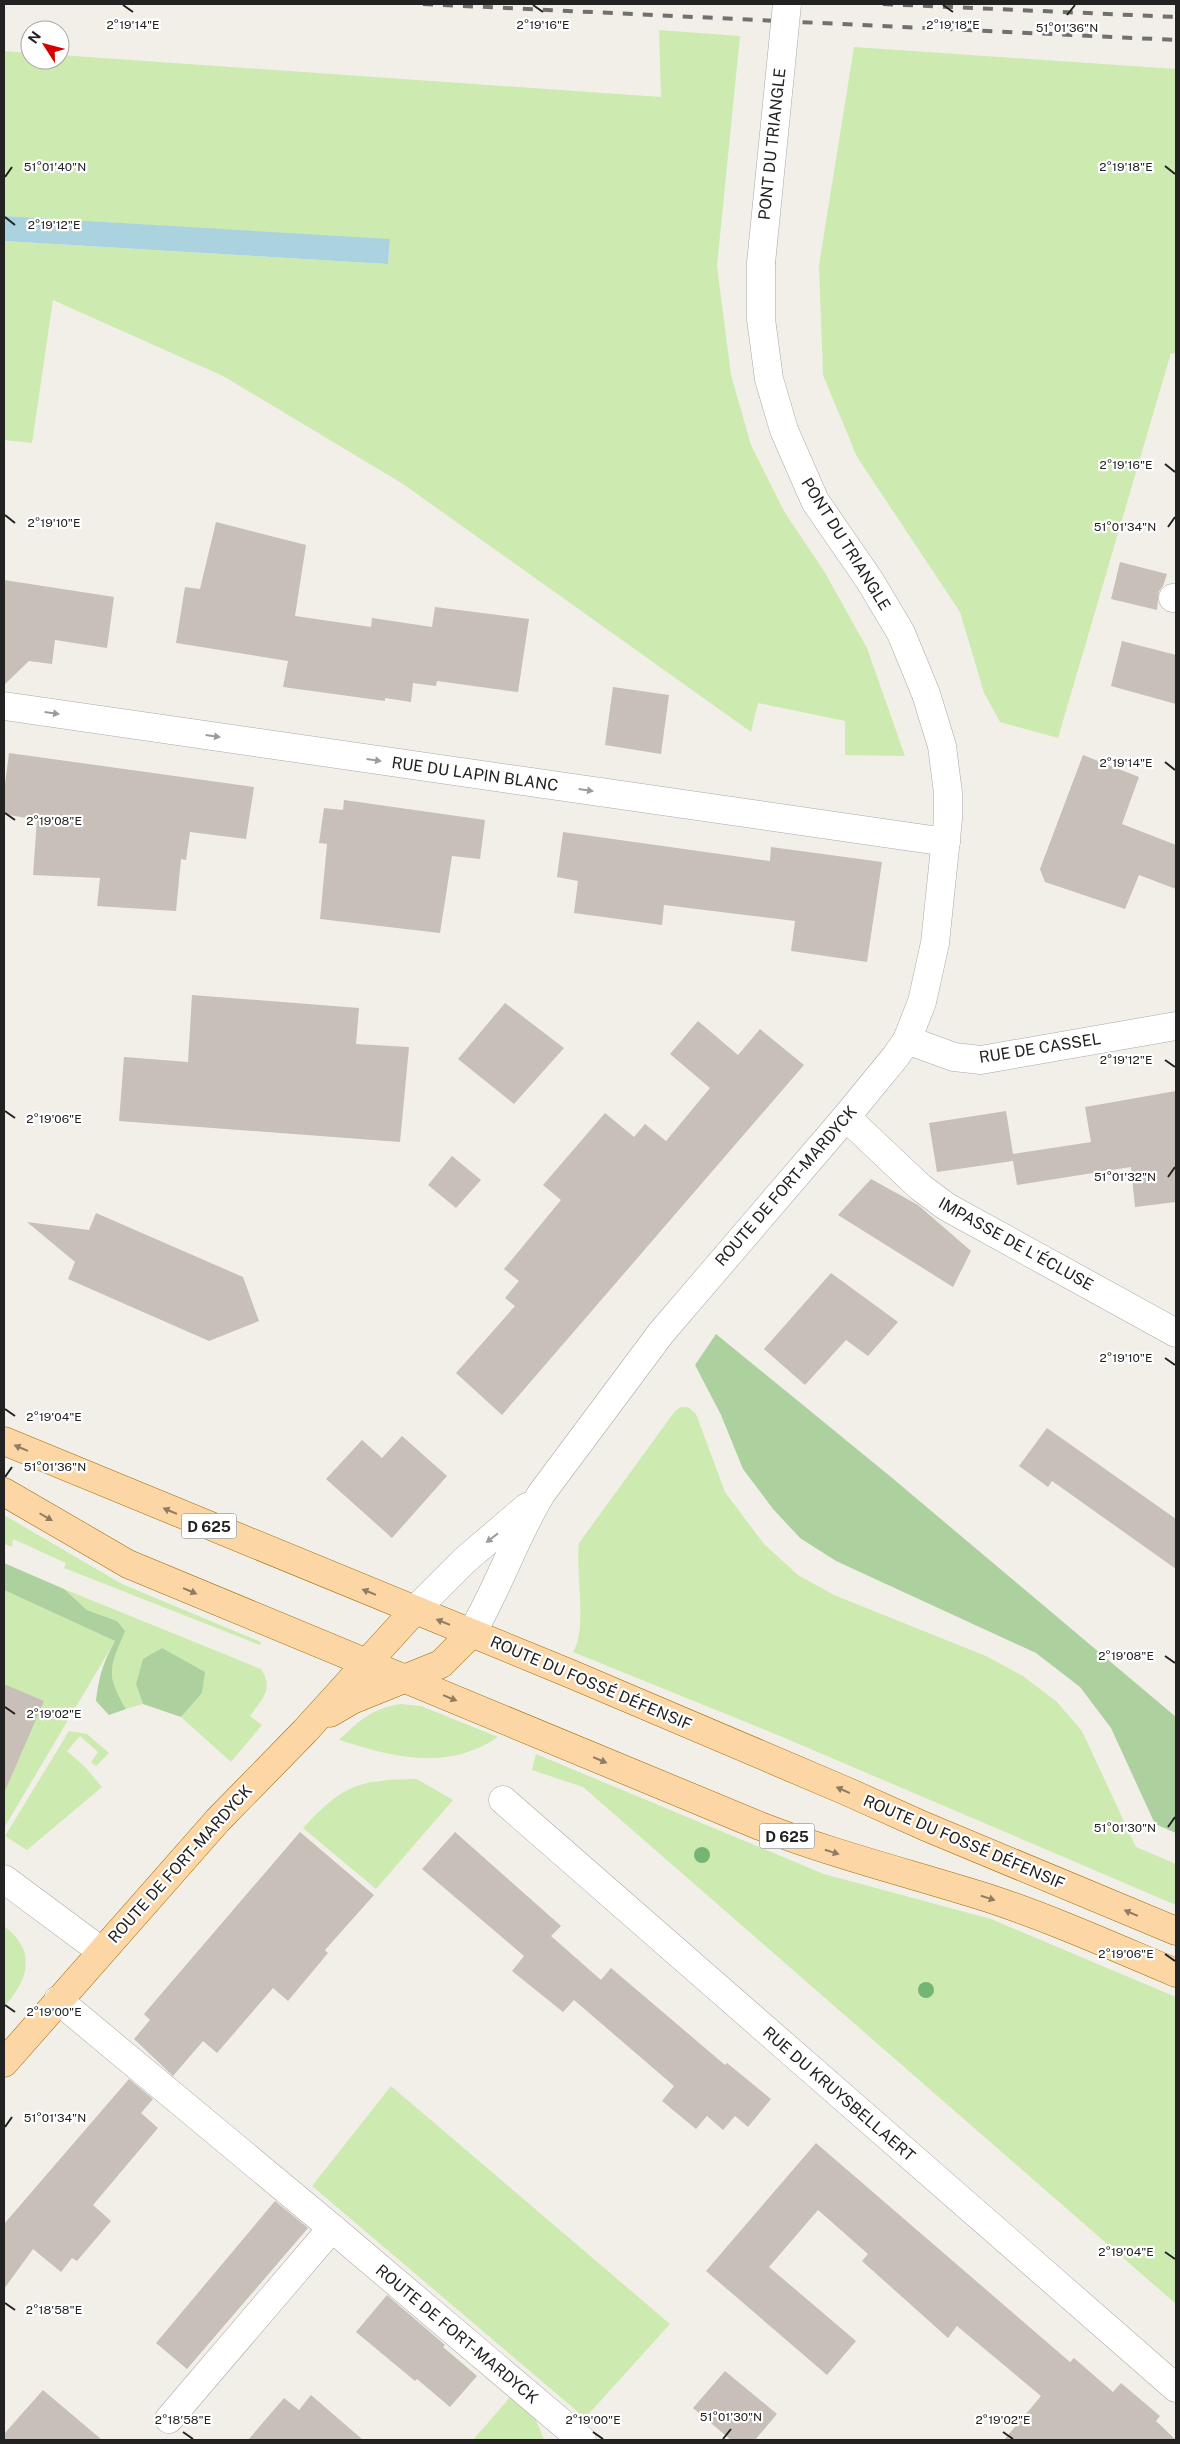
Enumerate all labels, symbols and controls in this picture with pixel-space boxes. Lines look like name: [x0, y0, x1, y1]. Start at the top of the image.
text: 2°19'14"E: [106, 18, 160, 32]
text: 2°19'16"E: [517, 18, 569, 32]
text: 2°19'18"E: [926, 18, 980, 32]
north arrow: [20, 20, 70, 70]
text: 51°01'36"N: [1036, 21, 1098, 35]
text: N: [25, 28, 44, 46]
street label: PONT DU TRIANGLE: [755, 67, 789, 221]
text: 51°01'40"N: [24, 160, 86, 174]
text: 2°19'18"E: [1099, 160, 1153, 174]
text: 2°19'12"E: [28, 218, 80, 232]
text: 2°19'16"E: [1100, 458, 1152, 472]
street label: PONT DU TRIANGLE: [797, 474, 895, 614]
text: 2°19'10"E: [28, 516, 80, 530]
text: 51°01'34"N: [1094, 520, 1156, 534]
one-way arrow: [44, 709, 60, 717]
one-way arrow: [205, 733, 221, 741]
street label: RUE DU LAPIN BLANC: [390, 753, 560, 795]
one-way arrow: [366, 756, 382, 764]
text: 2°19'14"E: [1099, 756, 1153, 770]
one-way arrow: [579, 787, 595, 795]
text: 2°19'08"E: [26, 814, 82, 828]
street label: RUE DE CASSEL: [978, 1029, 1102, 1067]
text: 2°19'12"E: [1100, 1053, 1152, 1067]
street label: ROUTE DE FORT-MARDYCK: [711, 1102, 861, 1270]
text: 2°19'06"E: [26, 1112, 82, 1126]
text: 51°01'32"N: [1094, 1170, 1156, 1184]
street label: IMPASSE DE L'ÉCLUSE: [935, 1193, 1097, 1295]
text: 2°19'10"E: [1100, 1351, 1152, 1365]
text: 2°19'04"E: [26, 1410, 82, 1424]
one-way arrow: [13, 1443, 28, 1451]
text: 51°01'36"N: [24, 1460, 86, 1474]
one-way arrow: [163, 1506, 177, 1514]
one-way arrow: [39, 1512, 52, 1521]
road number: D 625: [182, 1514, 236, 1538]
one-way arrow: [486, 1533, 499, 1544]
one-way arrow: [183, 1587, 197, 1595]
one-way arrow: [362, 1588, 376, 1596]
one-way arrow: [436, 1618, 450, 1626]
street label: ROUTE DU FOSSÉ DÉFENSIF: [487, 1631, 695, 1734]
text: 2°19'08"E: [1098, 1649, 1154, 1663]
one-way arrow: [443, 1694, 457, 1702]
text: 2°19'02"E: [26, 1707, 82, 1721]
one-way arrow: [593, 1756, 607, 1764]
street label: ROUTE DE FORT-MARDYCK: [104, 1781, 256, 1947]
one-way arrow: [836, 1785, 850, 1793]
street label: ROUTE DU FOSSÉ DÉFENSIF: [860, 1790, 1068, 1893]
text: 51°01'30"N: [1094, 1821, 1156, 1835]
road number: D 625: [760, 1824, 814, 1848]
one-way arrow: [825, 1848, 840, 1856]
one-way arrow: [981, 1895, 996, 1903]
one-way arrow: [1124, 1908, 1138, 1916]
text: 2°19'06"E: [1098, 1947, 1154, 1961]
text: 2°19'00"E: [26, 2005, 82, 2019]
street label: RUE DU KRUYSBELLAERT: [759, 2023, 919, 2166]
text: 51°01'34"N: [24, 2111, 86, 2125]
text: 2°19'04"E: [1098, 2245, 1154, 2259]
street label: ROUTE DE FORT-MARDYCK: [372, 2261, 542, 2408]
text: 2°18'58"E: [26, 2303, 82, 2317]
text: 51°01'30"N: [700, 2410, 762, 2424]
text: 2°18'58"E: [155, 2413, 211, 2427]
text: 2°19'00"E: [565, 2413, 621, 2427]
text: 2°19'02"E: [975, 2413, 1031, 2427]

